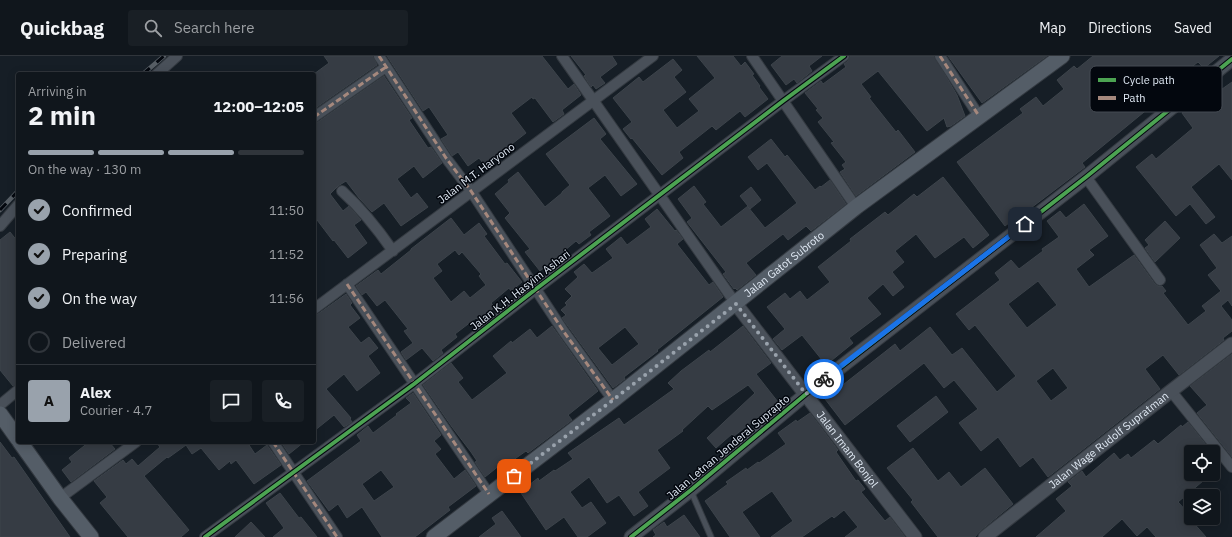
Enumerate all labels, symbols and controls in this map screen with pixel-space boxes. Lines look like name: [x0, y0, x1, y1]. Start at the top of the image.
search box: [128, 10, 408, 46]
text: Quickbag: [20, 16, 104, 40]
icon: search: [142, 17, 164, 39]
text: Search here: [174, 18, 254, 37]
text: Map: [1039, 19, 1066, 37]
text: Directions: [1088, 19, 1152, 37]
text: Saved: [1174, 19, 1212, 37]
legend: [1090, 66, 1222, 112]
text: Cycle path: [1123, 73, 1175, 87]
text: Arriving in: [28, 83, 87, 100]
text: Path: [1123, 91, 1146, 105]
text: 12:00–12:05: [213, 97, 304, 116]
text: 2 min: [28, 98, 96, 132]
street label: Jalan M.T. Haryono: [435, 139, 517, 207]
text: On the way · 130 m: [28, 161, 141, 178]
icon: check: [28, 199, 50, 221]
text: Confirmed: [62, 201, 132, 220]
text: 11:50: [269, 202, 304, 219]
pin: [1008, 207, 1042, 241]
icon: home: [1014, 213, 1036, 235]
street label: Jalan Gatot Subroto: [741, 228, 827, 300]
icon: check: [28, 243, 50, 265]
text: Preparing: [62, 245, 127, 264]
text: 11:52: [269, 246, 304, 263]
street label: Jalan K.H. Hasyim Ashari: [467, 247, 573, 333]
icon: check: [28, 287, 50, 309]
text: On the way: [62, 289, 137, 308]
text: 11:56: [269, 290, 304, 307]
text: Delivered: [62, 333, 126, 352]
courier: [804, 359, 844, 399]
icon: bike: [813, 368, 835, 390]
button: chat: [210, 380, 252, 422]
button: phone: [262, 380, 304, 422]
text: Alex: [80, 383, 111, 402]
street label: Jalan Wage Rudolf Supratman: [1046, 389, 1171, 492]
text: A: [44, 391, 54, 410]
street label: Jalan Letnan Jenderal Suprapto: [664, 391, 792, 503]
text: Courier · 4.7: [80, 402, 152, 419]
street label: Jalan Imam Bonjol: [814, 408, 881, 490]
map controls: [1184, 445, 1220, 525]
button: locate: [1184, 445, 1220, 481]
pin: [497, 459, 531, 493]
icon: bag: [503, 465, 525, 487]
button: layers: [1184, 489, 1220, 525]

